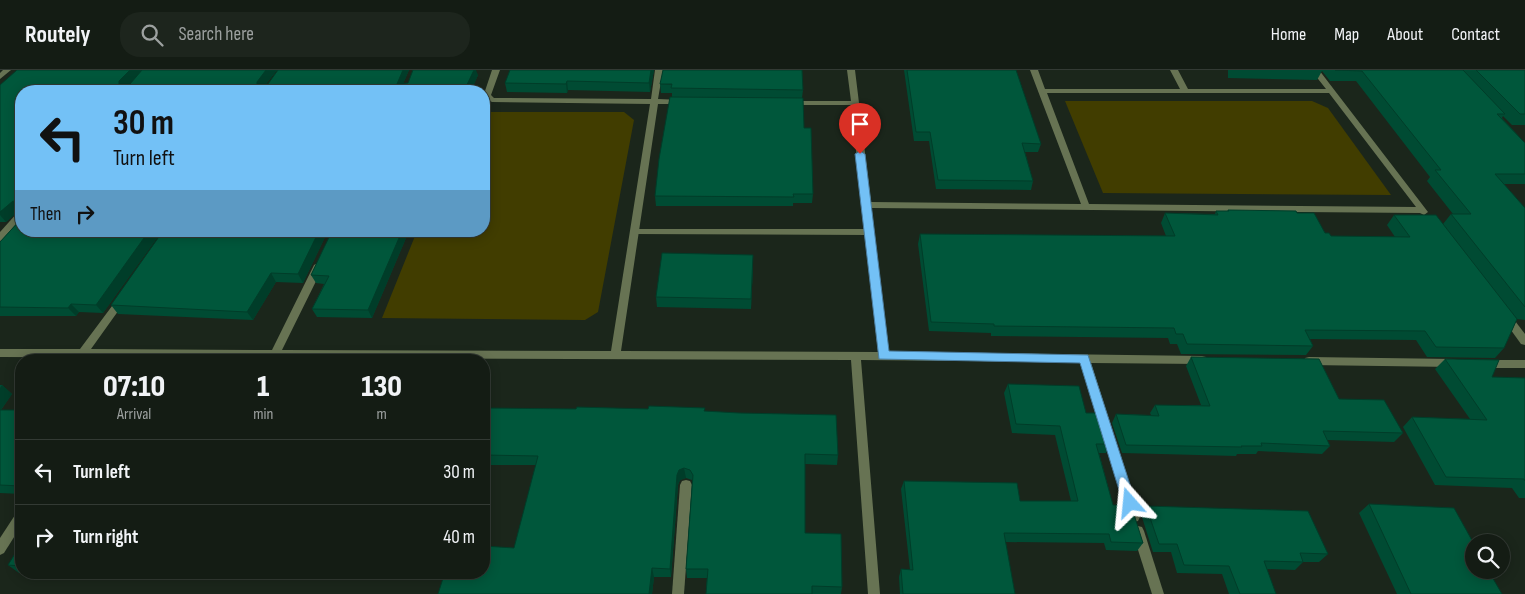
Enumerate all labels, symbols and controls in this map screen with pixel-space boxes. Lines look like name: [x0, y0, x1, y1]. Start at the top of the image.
search box: [120, 12, 470, 57]
text: Routely: [25, 20, 90, 49]
icon: search: [138, 21, 166, 49]
text: Search here: [178, 23, 254, 46]
text: Home: [1271, 24, 1306, 45]
text: Map: [1334, 24, 1359, 45]
text: About: [1387, 24, 1423, 45]
text: Contact: [1451, 24, 1500, 45]
text: 30 m: [113, 102, 174, 145]
pin: [839, 103, 881, 154]
icon: left: [30, 105, 95, 170]
icon: arrive: [846, 110, 874, 138]
text: Turn left: [113, 145, 175, 172]
icon: right: [71, 200, 99, 228]
text: Then: [30, 203, 61, 226]
text: 07:10: [103, 369, 165, 405]
text: 1: [257, 369, 269, 405]
text: 130: [361, 369, 402, 405]
text: Arrival: [117, 405, 151, 424]
text: min: [253, 405, 273, 424]
text: m: [376, 405, 387, 424]
icon: left: [30, 458, 58, 486]
text: Turn left: [73, 461, 130, 484]
text: 30 m: [443, 461, 475, 484]
position arrow: [1103, 476, 1155, 528]
icon: right: [30, 523, 58, 551]
text: Turn right: [73, 526, 138, 549]
text: 40 m: [443, 526, 475, 549]
map controls: [1465, 534, 1510, 579]
button: search: [1465, 534, 1510, 579]

